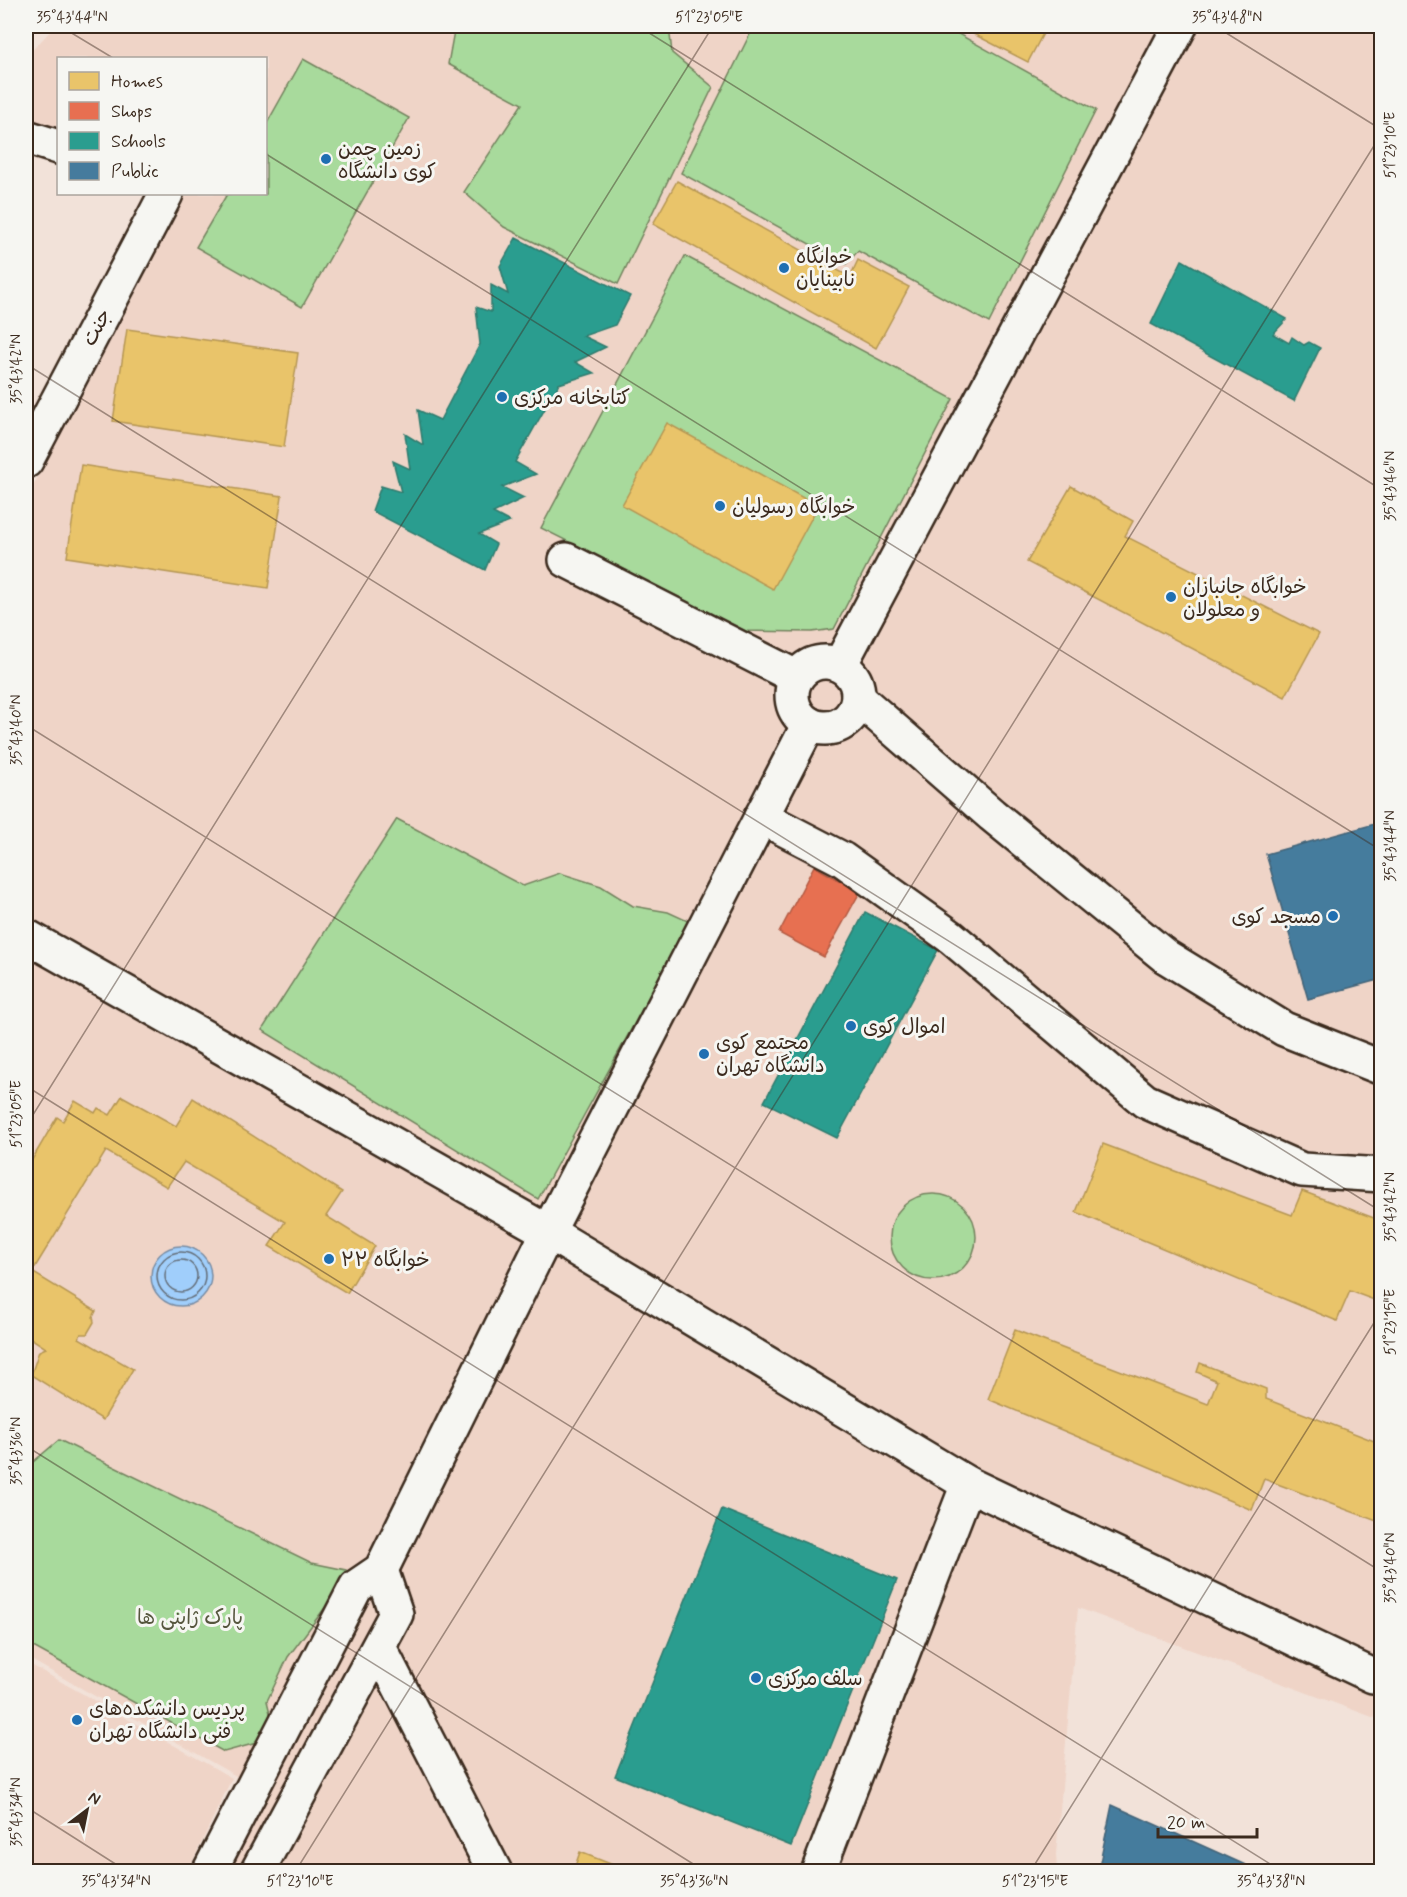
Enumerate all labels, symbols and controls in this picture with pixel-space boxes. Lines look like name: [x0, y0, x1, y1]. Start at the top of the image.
text: 35°43'44"N: [36, 8, 108, 28]
text: 51°23'05"E: [675, 8, 743, 28]
text: 35°43'48"N: [1192, 8, 1262, 28]
legend: [57, 57, 267, 195]
text: Homes: [111, 70, 163, 94]
text: Shops: [111, 100, 152, 124]
text: 51°23'10"E: [1381, 111, 1401, 178]
text: Schools: [111, 130, 166, 154]
place label: زمین چمن کوی دانشگاه: [338, 136, 436, 186]
marker: زمین چمن کوی دانشگاه: [319, 152, 333, 166]
text: Public: [111, 160, 159, 184]
place label: خوابگاه نابینایان: [796, 244, 855, 294]
marker: خوابگاه نابینایان: [777, 261, 791, 275]
street label: جنت: [76, 304, 118, 351]
text: 35°43'42"N: [7, 334, 27, 404]
place label: کتابخانه مرکزی: [514, 385, 630, 412]
marker: کتابخانه مرکزی: [495, 390, 509, 404]
text: 35°43'46"N: [1381, 451, 1401, 521]
place label: خوابگاه رسولیان: [732, 494, 856, 521]
marker: خوابگاه رسولیان: [713, 499, 727, 513]
place label: خوابگاه جانبازان و معلولان: [1183, 574, 1307, 624]
marker: خوابگاه جانبازان و معلولان: [1164, 590, 1178, 604]
text: 35°43'40"N: [7, 695, 27, 765]
text: 35°43'44"N: [1381, 810, 1401, 882]
place label: مسجد کوی: [1231, 904, 1321, 931]
marker: مسجد کوی: [1326, 909, 1340, 923]
place label: اموال کوی: [863, 1014, 945, 1041]
marker: اموال کوی: [844, 1019, 858, 1033]
place label: مجتمع کوی دانشگاه تهران: [716, 1030, 825, 1080]
marker: مجتمع کوی دانشگاه تهران: [697, 1047, 711, 1061]
text: 51°23'05"E: [7, 1080, 27, 1148]
text: 35°43'42"N: [1381, 1172, 1401, 1242]
place label: خوابگاه ۲۲: [341, 1247, 430, 1274]
marker: خوابگاه ۲۲: [322, 1252, 336, 1266]
text: 51°23'15"E: [1381, 1289, 1401, 1355]
text: 35°43'36"N: [7, 1417, 27, 1485]
text: 35°43'40"N: [1381, 1533, 1401, 1603]
park label: پارک ژاپنی ها: [137, 1605, 243, 1632]
place label: سلف مرکزی: [768, 1666, 863, 1693]
marker: سلف مرکزی: [749, 1671, 763, 1685]
place label: پردیس دانشکده‌های فنی دانشگاه تهران: [89, 1696, 245, 1746]
marker: پردیس دانشکده‌های فنی دانشگاه تهران: [70, 1713, 84, 1727]
text: 35°43'34"N: [7, 1777, 27, 1847]
north arrow: [57, 1780, 117, 1840]
text: N: [84, 1787, 104, 1810]
scale bar: [1158, 1801, 1257, 1839]
text: 20 m: [1167, 1811, 1205, 1835]
text: 35°43'34"N: [81, 1872, 151, 1892]
text: 51°23'10"E: [267, 1872, 334, 1892]
text: 35°43'36"N: [660, 1872, 728, 1892]
text: 51°23'15"E: [1002, 1872, 1068, 1892]
text: 35°43'38"N: [1237, 1872, 1305, 1892]

